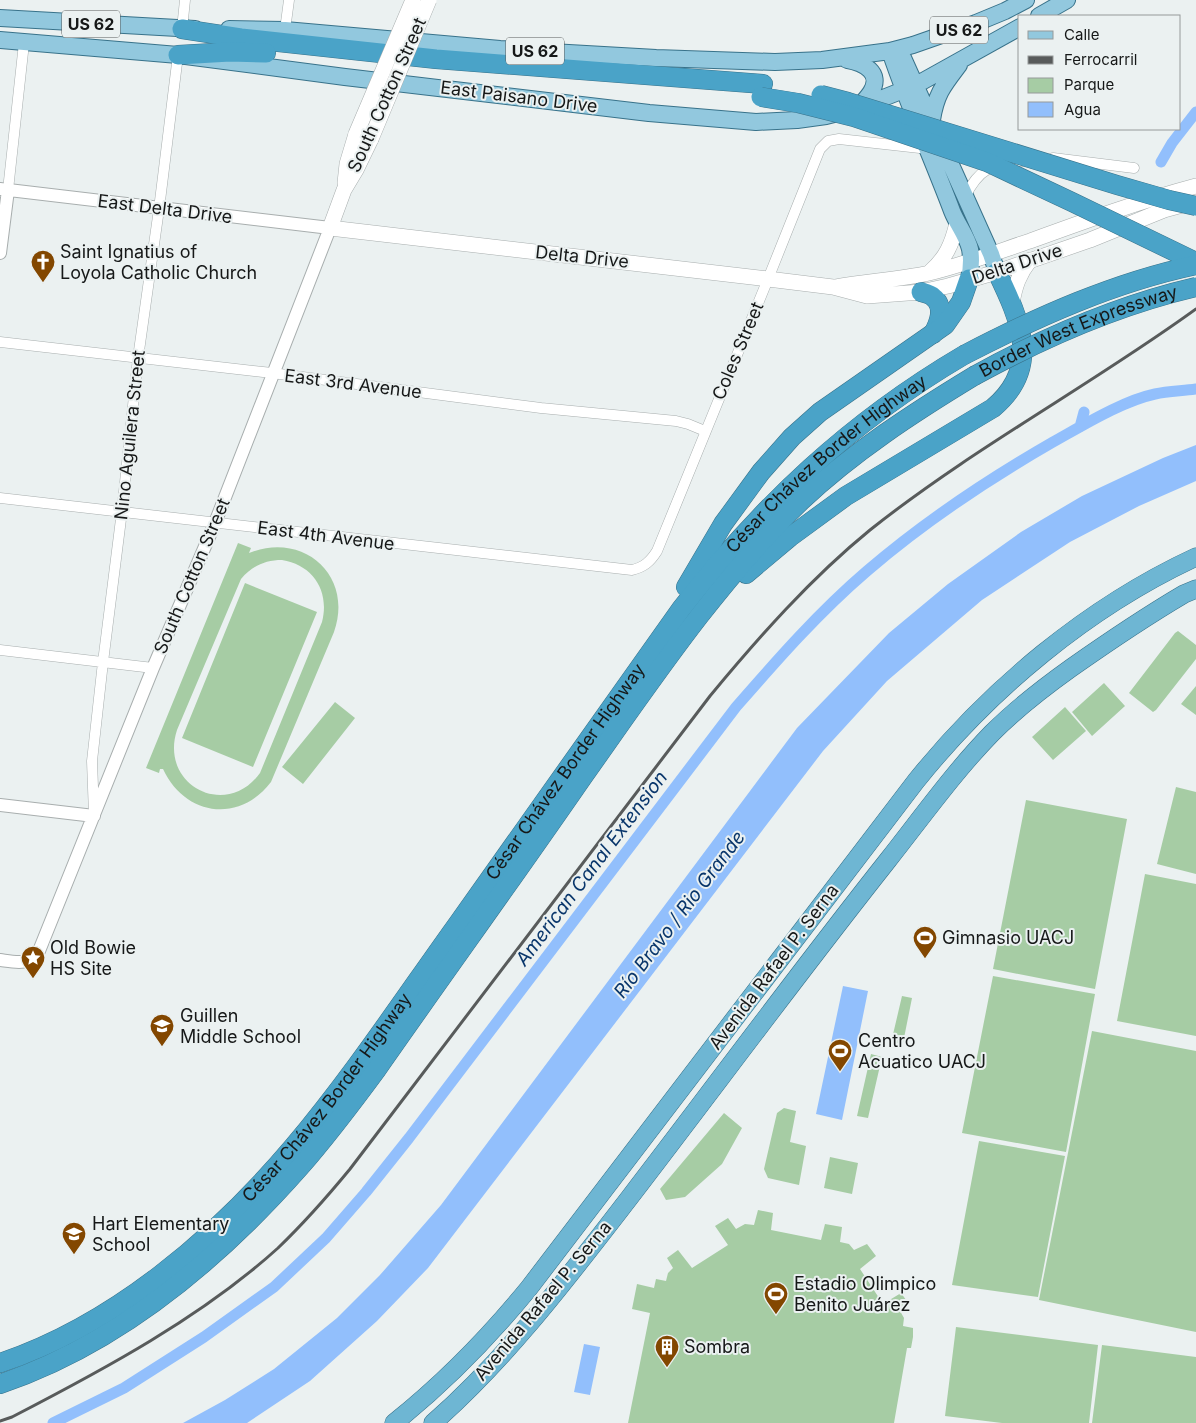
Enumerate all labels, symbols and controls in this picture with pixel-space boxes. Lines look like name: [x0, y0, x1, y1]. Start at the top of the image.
road number: US 62: [62, 10, 120, 38]
street label: South Cotton Street: [343, 14, 430, 175]
legend: [1018, 15, 1181, 130]
road number: US 62: [930, 16, 988, 44]
text: Calle: [1064, 25, 1099, 44]
road number: US 62: [506, 37, 564, 64]
text: Ferrocarril: [1064, 50, 1137, 69]
text: Parque: [1064, 75, 1114, 94]
street label: East Paisano Drive: [439, 76, 599, 117]
text: Agua: [1064, 100, 1101, 119]
street label: East Delta Drive: [97, 190, 233, 227]
street label: Delta Drive: [969, 239, 1065, 288]
place label: Saint Ignatius of Loyola Catholic Church: [60, 241, 257, 283]
street label: Delta Drive: [534, 241, 630, 272]
church icon: Saint Ignatius of Loyola Catholic Church: [30, 249, 56, 283]
street label: Border West Expressway: [975, 281, 1180, 381]
street label: Coles Street: [708, 299, 768, 403]
street label: Nino Aguilera Street: [110, 349, 149, 521]
street label: East 3rd Avenue: [283, 365, 423, 402]
street label: César Chávez Border Highway: [721, 370, 930, 557]
street label: South Cotton Street: [149, 495, 234, 657]
street label: East 4th Avenue: [256, 517, 396, 554]
street label: César Chávez Border Highway: [481, 659, 649, 884]
water label: American Canal Extension: [510, 766, 672, 971]
water label: Río Bravo / Rio Grande: [609, 826, 750, 1003]
street label: Avenida Rafael P. Serna: [705, 880, 843, 1054]
sports icon: Gimnasio UACJ: [912, 925, 938, 959]
place label: Gimnasio UACJ: [942, 927, 1074, 948]
place label: Old Bowie HS Site: [50, 937, 136, 979]
place icon: Old Bowie HS Site: [20, 945, 46, 979]
street label: César Chávez Border Highway: [238, 989, 415, 1206]
place label: Guillen Middle School: [180, 1005, 301, 1047]
school or university icon: Guillen Middle School: [149, 1013, 175, 1047]
place label: Centro Acuatico UACJ: [858, 1030, 986, 1072]
sports icon: Centro Acuatico UACJ: [827, 1038, 853, 1072]
place label: Hart Elementary School: [92, 1213, 229, 1255]
street label: Avenida Rafael P. Serna: [470, 1217, 615, 1385]
school or university icon: Hart Elementary School: [61, 1221, 87, 1255]
place label: Estadio Olimpico Benito Juárez: [794, 1273, 936, 1315]
sports icon: Estadio Olimpico Benito Juárez: [763, 1281, 789, 1315]
building icon: Sombra: [654, 1334, 680, 1368]
place label: Sombra: [684, 1336, 750, 1357]

